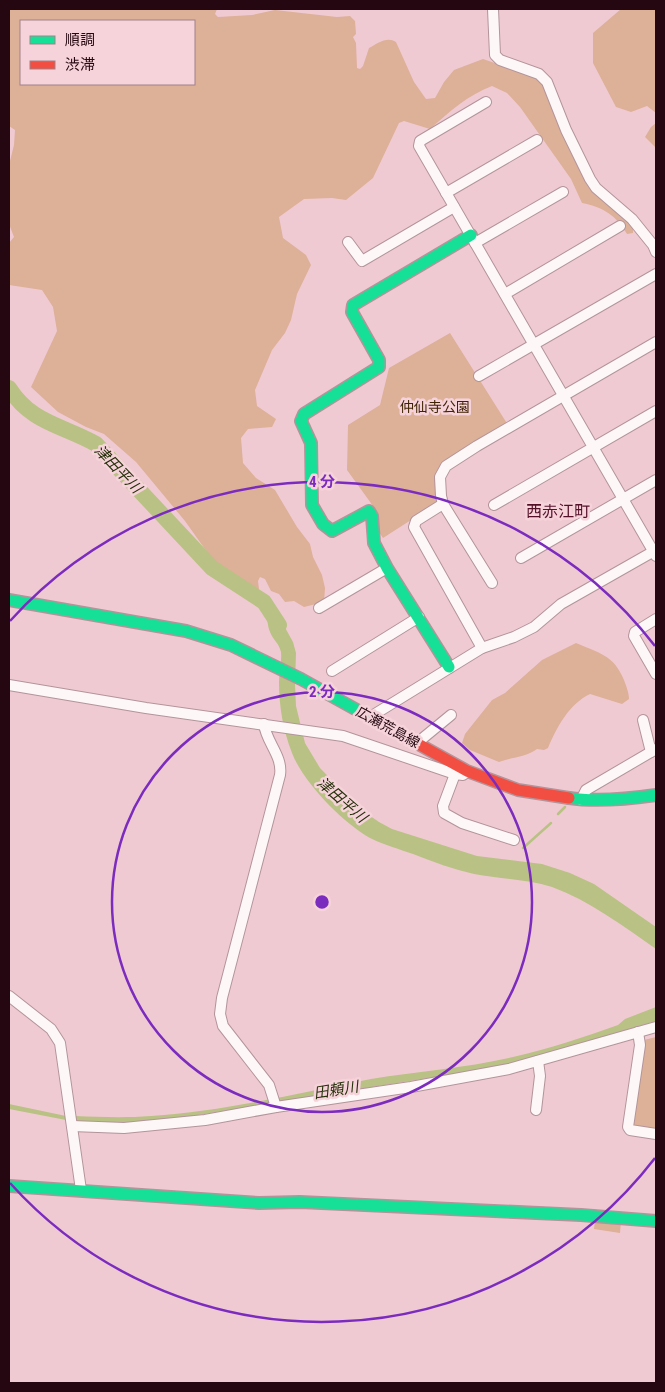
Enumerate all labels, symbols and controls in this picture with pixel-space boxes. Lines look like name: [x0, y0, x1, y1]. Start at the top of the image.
legend: [20, 20, 195, 85]
text: 順調: [65, 31, 95, 49]
text: 渋滞: [65, 56, 95, 74]
park label: 仲仙寺公園: [400, 399, 470, 415]
water label: 津田平川: [91, 441, 147, 498]
text: 4 分: [309, 473, 335, 491]
district label: 西赤江町: [526, 502, 590, 521]
text: 2 分: [309, 683, 335, 701]
street label: 広瀬荒島線: [354, 703, 422, 751]
water label: 津田平川: [313, 774, 372, 828]
centre of rings: [313, 893, 331, 911]
water label: 田頼川: [312, 1077, 362, 1102]

